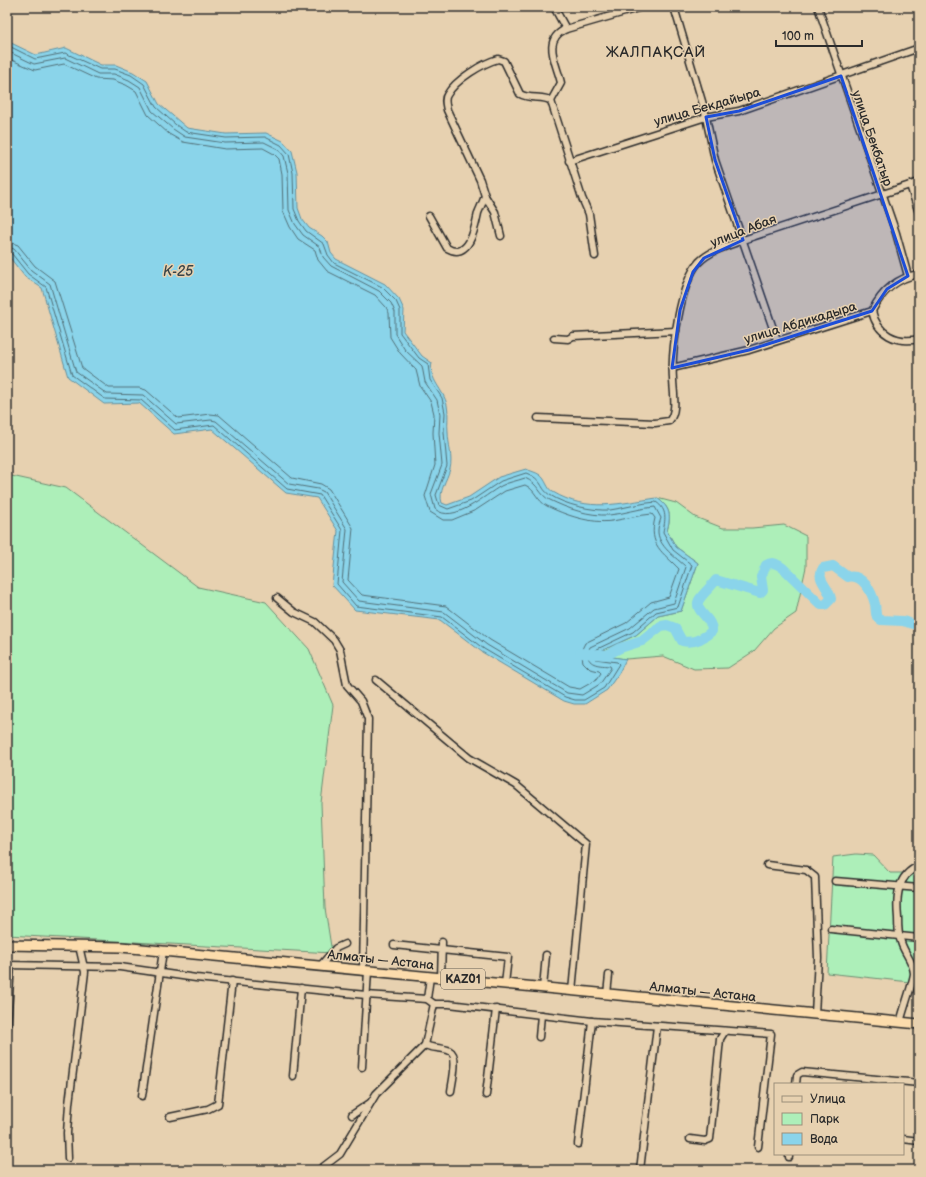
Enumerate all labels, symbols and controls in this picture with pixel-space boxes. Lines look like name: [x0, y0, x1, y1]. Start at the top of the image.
scale bar: [776, 22, 862, 48]
text: 100 m: [782, 29, 814, 44]
district label: ЖАЛПАҚСАЙ: [606, 43, 706, 62]
street label: улица Бекдайыра: [652, 84, 763, 130]
street label: улица Бекбатыр: [848, 88, 896, 189]
street label: улица Абая: [708, 211, 779, 251]
water label: К-25: [163, 263, 194, 280]
street label: улица Абдикадыра: [742, 298, 859, 348]
street label: Алматы — Астана: [326, 946, 435, 974]
road number: KАZ01: [441, 969, 485, 989]
street label: Алматы — Астана: [648, 978, 757, 1006]
legend: [774, 1083, 904, 1155]
text: Улица: [810, 1092, 846, 1107]
text: Парк: [810, 1112, 840, 1127]
text: Вода: [810, 1132, 838, 1147]

